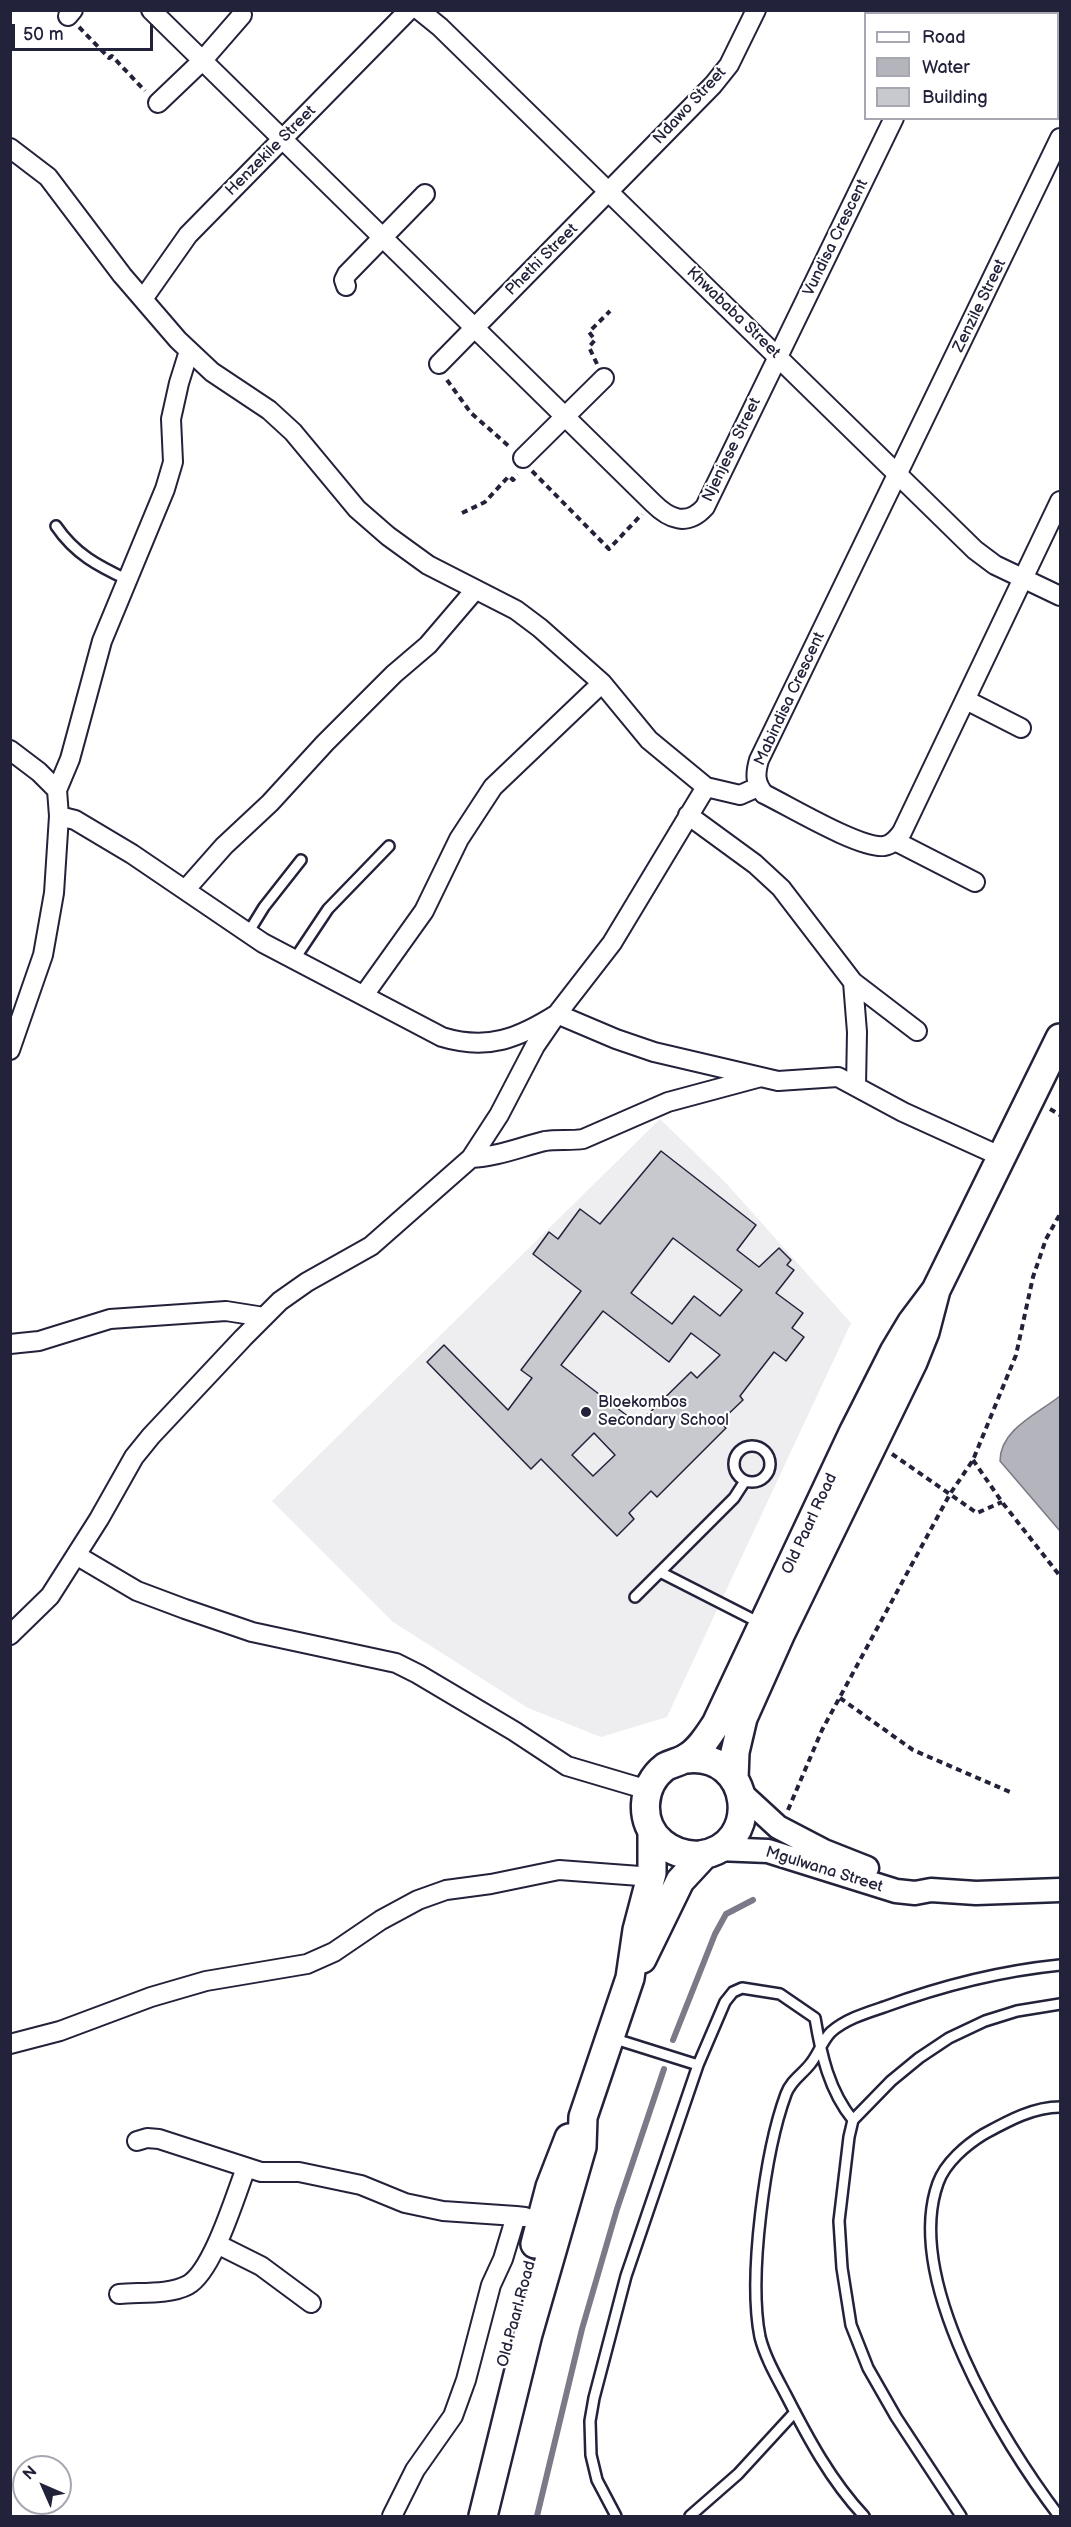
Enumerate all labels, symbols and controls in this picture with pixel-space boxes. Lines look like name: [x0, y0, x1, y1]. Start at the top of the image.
scale bar: [15, 12, 156, 50]
legend: [864, 12, 1059, 120]
text: 50 m: [23, 24, 64, 45]
text: Road: [922, 27, 966, 48]
text: Water: [922, 57, 970, 78]
street label: Ndawo Street: [649, 64, 731, 148]
text: Building: [922, 87, 988, 108]
street label: Henzekile Street: [222, 102, 320, 200]
street label: Vundisa Crescent: [799, 176, 873, 300]
street label: Phethi Street: [502, 220, 582, 300]
street label: Zenzile Street: [949, 256, 1011, 356]
street label: Khwababa Street: [682, 263, 784, 363]
street label: Njenjese Street: [699, 395, 765, 505]
street label: Mabindisa Crescent: [751, 629, 829, 769]
place label: Bloekombos Secondary School: [598, 1393, 729, 1431]
marker: Bloekombos Secondary School: [579, 1405, 593, 1419]
street label: Old Paarl Road: [778, 1471, 842, 1577]
street label: Mgulwana Street: [763, 1843, 885, 1897]
street label: Old Paarl Road: [494, 2259, 540, 2369]
north arrow: [12, 2455, 72, 2515]
text: N: [19, 2462, 41, 2484]

